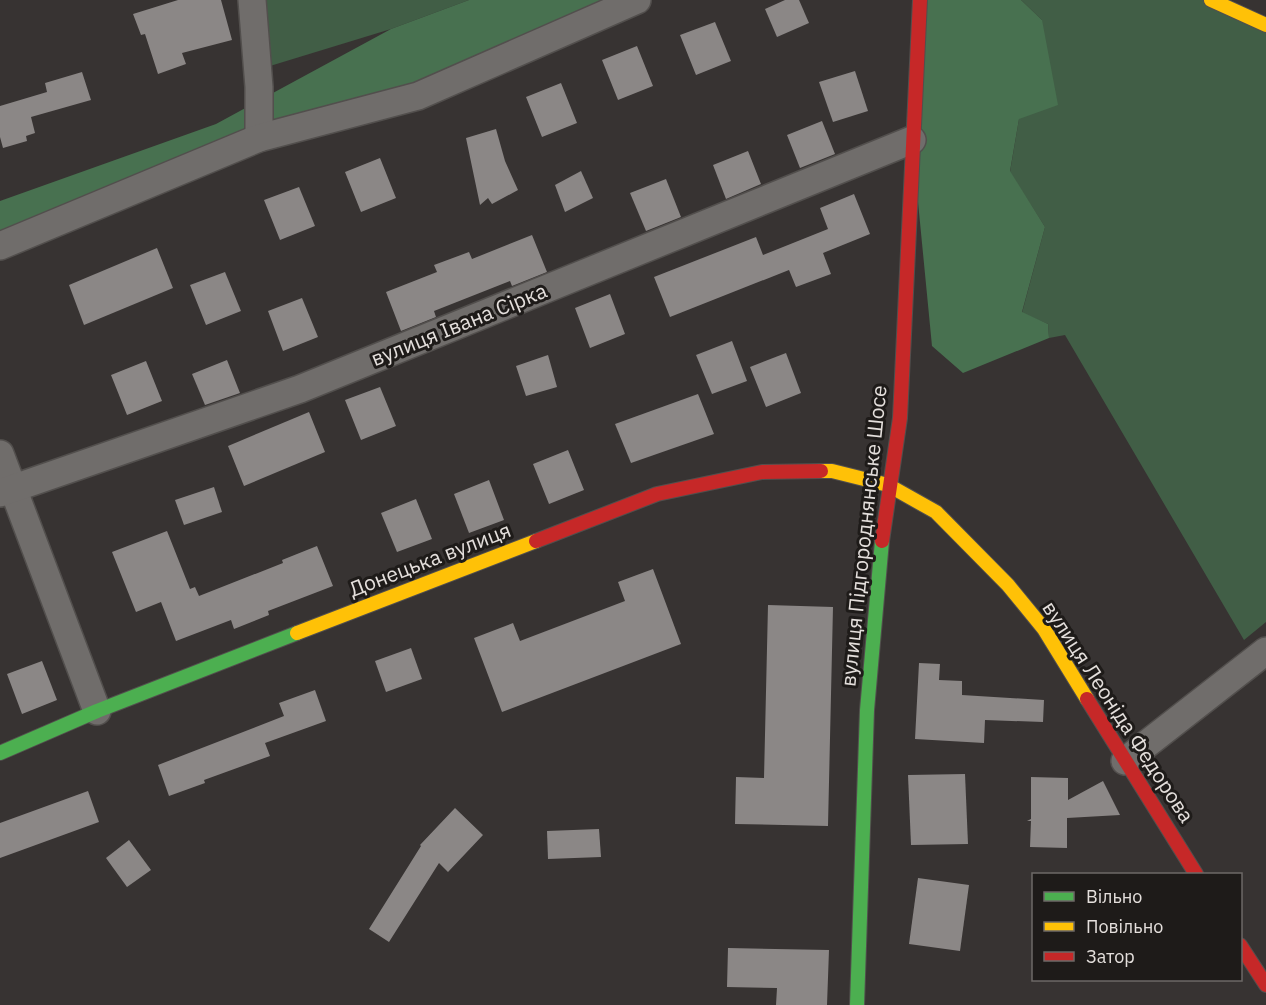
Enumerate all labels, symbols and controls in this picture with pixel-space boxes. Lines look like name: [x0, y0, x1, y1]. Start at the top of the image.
street label: вулиця Івана Сірка: [366, 276, 551, 372]
street label: вулиця Підгороднянське Шосе: [833, 384, 893, 688]
street label: Донецька вулиця: [345, 515, 515, 603]
street label: вулиця Леоніда Федорова: [1037, 595, 1201, 828]
legend: [1032, 873, 1242, 981]
text: Вільно: [1086, 885, 1142, 908]
text: Повільно: [1086, 915, 1163, 938]
text: Затор: [1086, 945, 1135, 968]

